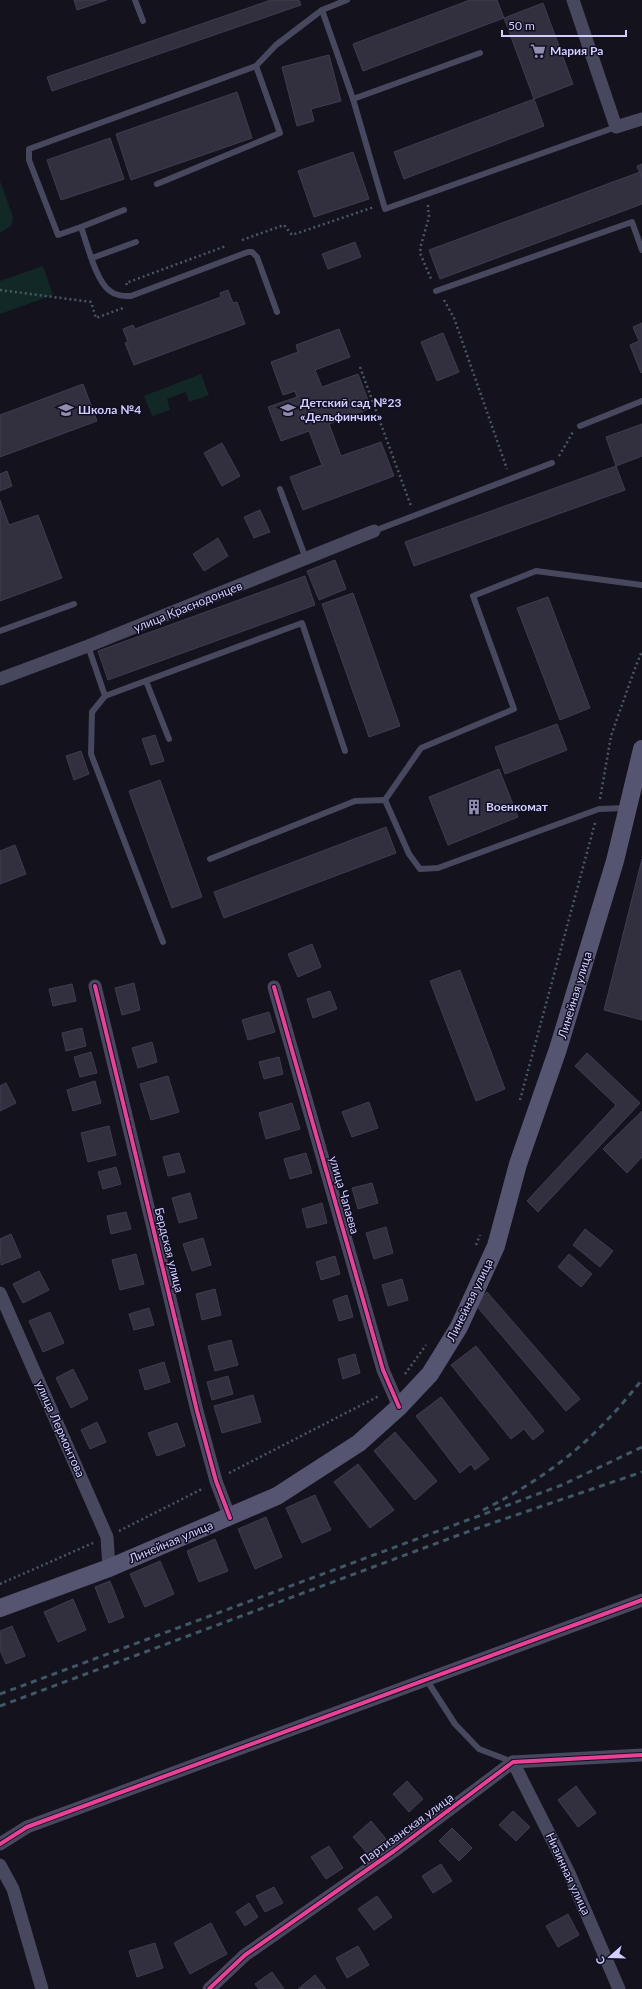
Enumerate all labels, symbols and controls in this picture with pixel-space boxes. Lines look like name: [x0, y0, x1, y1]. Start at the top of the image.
scale bar: [502, 12, 626, 38]
text: 50 m: [508, 18, 535, 33]
supermarket icon: Мария Ра: [529, 42, 547, 60]
place label: Мария Ра: [550, 43, 603, 58]
place label: Детский сад №23 «Дельфинчик»: [300, 395, 401, 424]
school or university icon: Школа №4: [57, 401, 75, 419]
school or university icon: Детский сад №23 «Дельфинчик»: [279, 401, 297, 419]
place label: Школа №4: [78, 402, 141, 417]
street label: улица Краснодонцев: [131, 578, 244, 635]
building icon: Военкомат: [465, 798, 483, 816]
place label: Военкомат: [486, 799, 549, 814]
street label: Линейная улица: [554, 950, 595, 1041]
street label: улица Чапаева: [326, 1154, 363, 1236]
street label: Бердская улица: [152, 1206, 187, 1294]
street label: Линейная улица: [443, 1256, 496, 1344]
street label: улица Лермонтова: [32, 1378, 88, 1479]
street label: Линейная улица: [126, 1517, 215, 1566]
street label: Партизанская улица: [357, 1790, 456, 1868]
street label: Низинная улица: [543, 1830, 594, 1918]
north arrow: [590, 1937, 630, 1977]
text: С: [593, 1954, 607, 1966]

